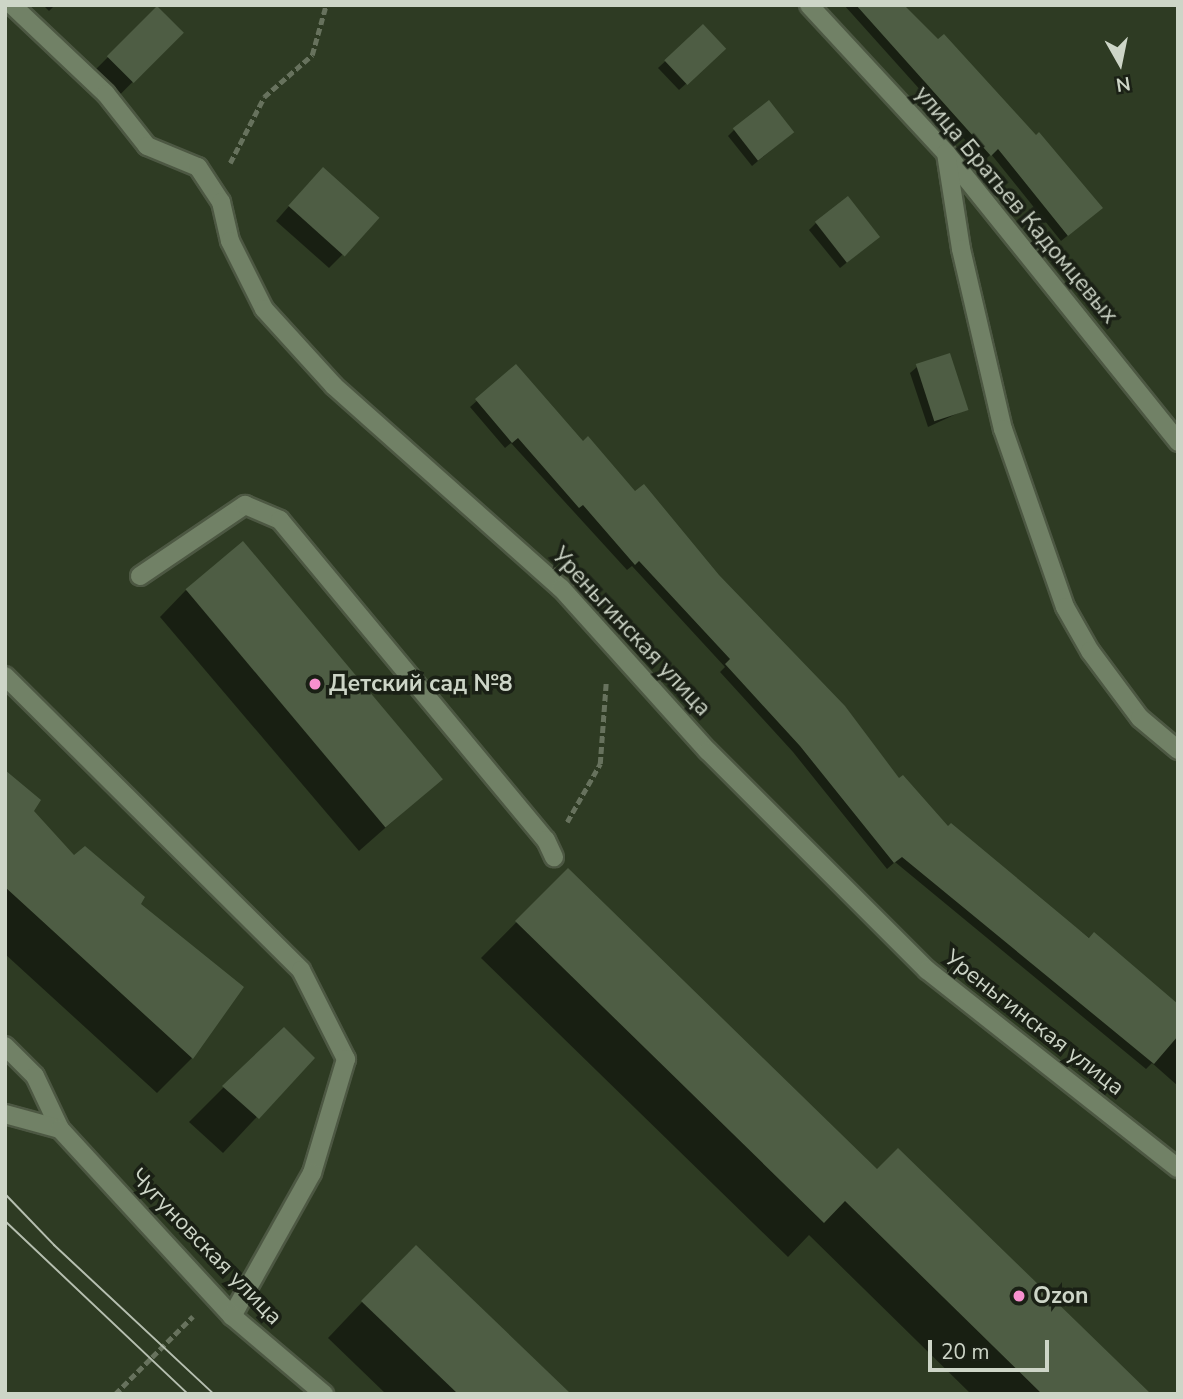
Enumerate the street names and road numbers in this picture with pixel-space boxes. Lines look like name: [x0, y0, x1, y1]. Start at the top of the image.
street label: улица Братьев Кадомцевых: [908, 81, 1124, 329]
street label: Уреньгинская улица: [546, 542, 716, 722]
street label: Уреньгинская улица: [939, 944, 1129, 1102]
street label: Чугуновская улица: [124, 1163, 288, 1331]

